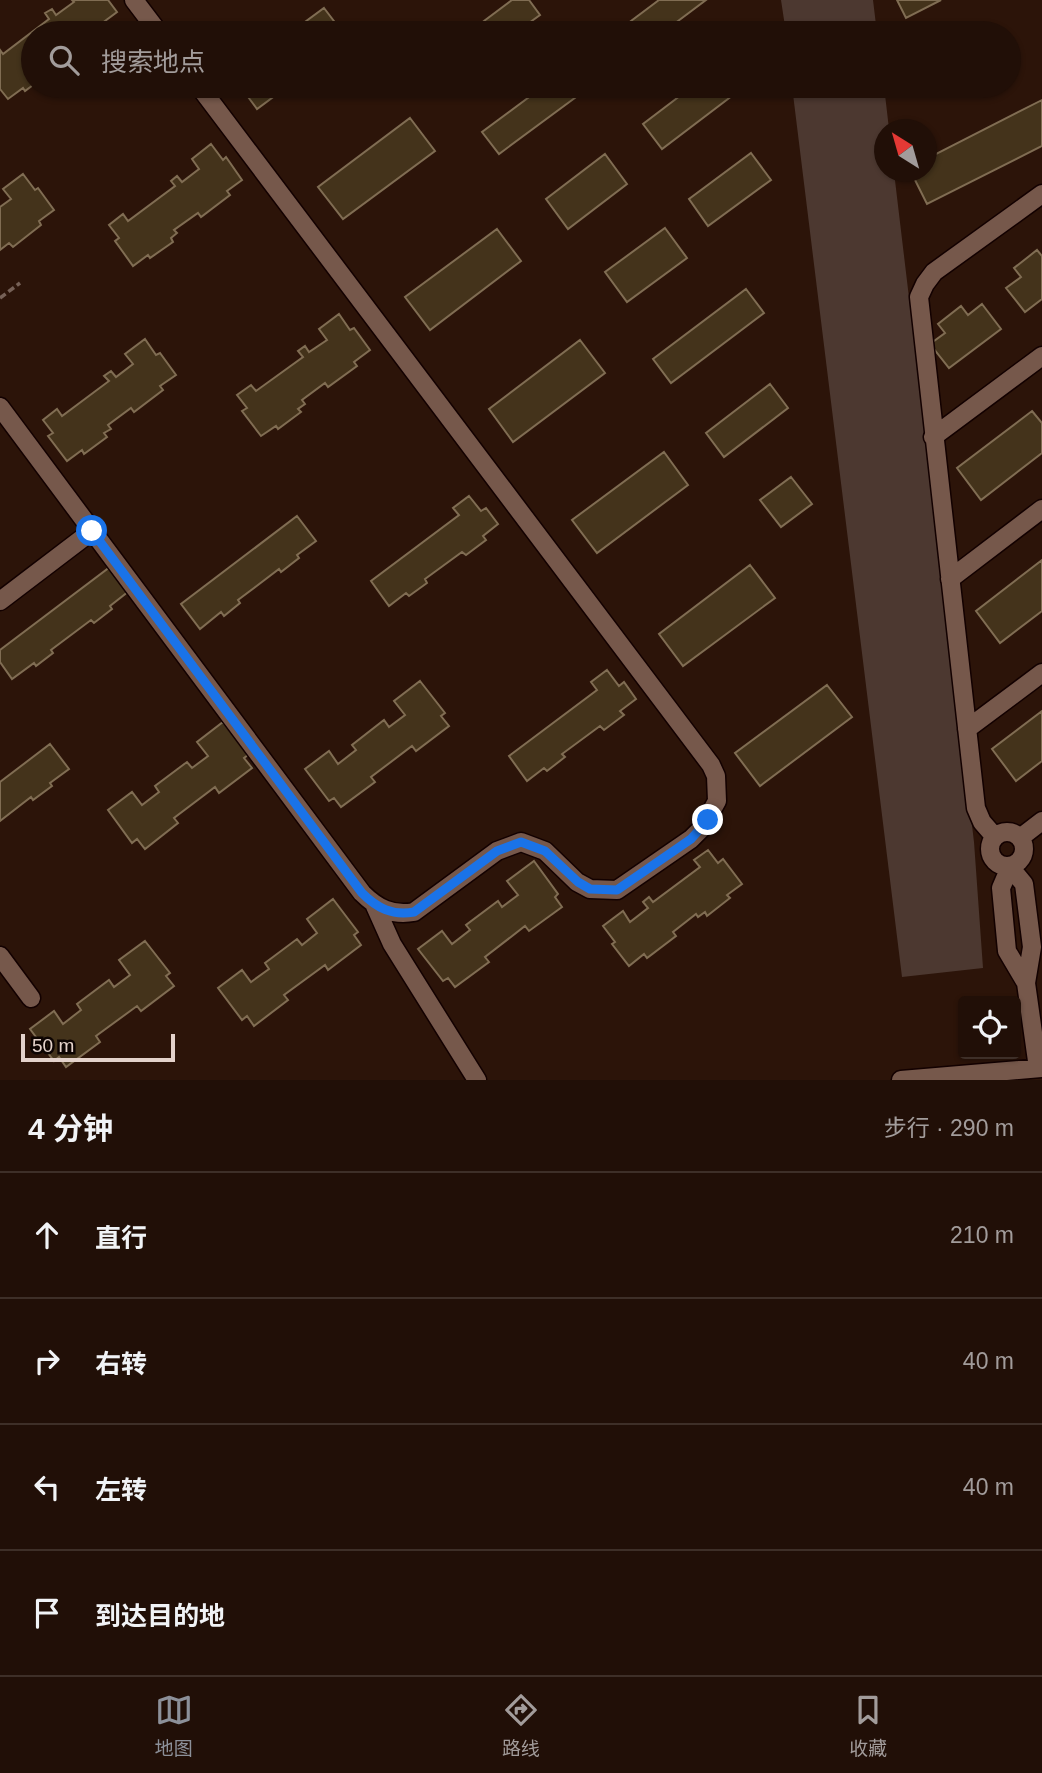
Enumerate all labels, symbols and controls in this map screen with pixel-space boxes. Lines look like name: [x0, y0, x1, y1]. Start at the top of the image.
search box: [21, 21, 1021, 98]
icon: search: [45, 41, 83, 79]
text: 搜索地点: [101, 47, 205, 77]
north arrow: [874, 119, 937, 182]
route start: [76, 515, 107, 546]
route end: [692, 804, 723, 835]
map controls: [958, 996, 1021, 1059]
button: locate: [958, 996, 1021, 1059]
scale bar: [21, 1031, 175, 1063]
text: 50 m: [32, 1035, 74, 1056]
text: 4 分钟: [28, 1112, 113, 1145]
text: 步行 · 290 m: [884, 1115, 1014, 1141]
icon: ahead: [28, 1216, 66, 1254]
text: 210 m: [950, 1222, 1014, 1248]
text: 直行: [95, 1223, 147, 1253]
icon: right: [28, 1342, 66, 1380]
text: 40 m: [963, 1348, 1014, 1374]
text: 右转: [95, 1349, 147, 1379]
icon: left: [28, 1468, 66, 1506]
text: 40 m: [963, 1474, 1014, 1500]
text: 左转: [95, 1475, 147, 1505]
icon: arrive: [28, 1594, 66, 1632]
text: 到达目的地: [95, 1601, 225, 1631]
tab: 地图: [155, 1691, 193, 1760]
tab: 路线: [502, 1691, 540, 1760]
tab: 收藏: [849, 1691, 887, 1760]

